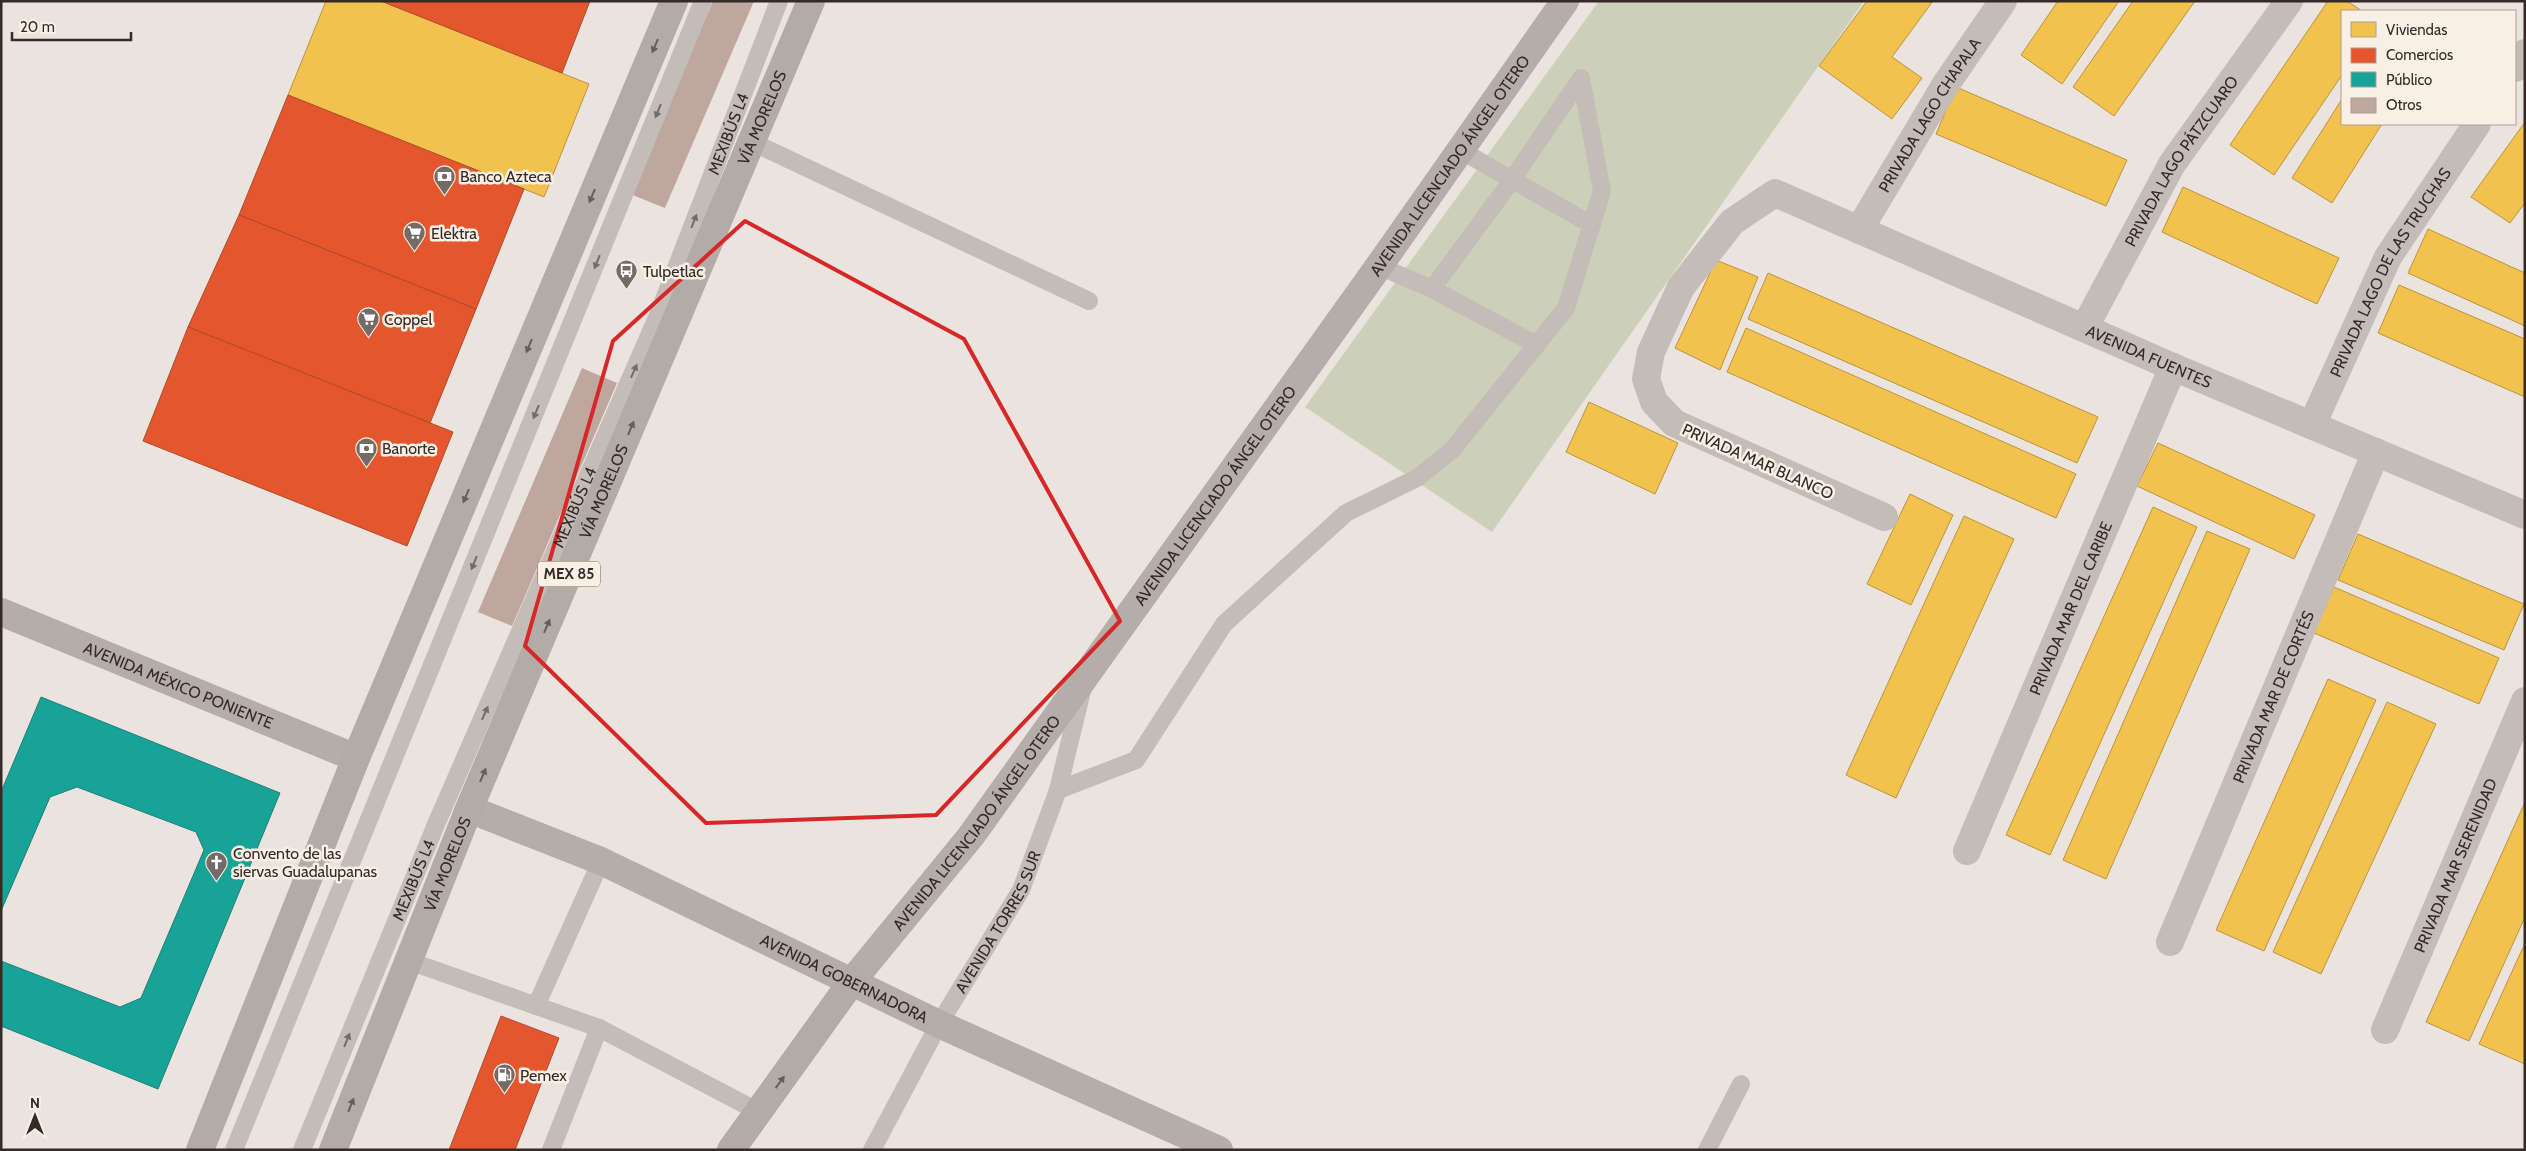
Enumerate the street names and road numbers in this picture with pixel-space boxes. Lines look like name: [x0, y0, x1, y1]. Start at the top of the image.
street label: PRIVADA LAGO CHAPALA: [1875, 34, 1985, 196]
street label: AVENIDA LICENCIADO ÁNGEL OTERO: [1366, 52, 1534, 280]
street label: VÍA MORELOS: [734, 68, 790, 168]
street label: PRIVADA LAGO PÁTZCUARO: [2121, 72, 2242, 250]
street label: MEXIBÚS L4: [704, 90, 753, 177]
street label: PRIVADA LAGO DE LAS TRUCHAS: [2326, 164, 2455, 380]
street label: AVENIDA FUENTES: [2083, 321, 2214, 392]
street label: AVENIDA LICENCIADO ÁNGEL OTERO: [1130, 382, 1300, 609]
street label: PRIVADA MAR BLANCO: [1679, 420, 1836, 503]
street label: VÍA MORELOS: [576, 442, 632, 542]
street label: MEXIBÚS L4: [549, 464, 600, 551]
street label: PRIVADA MAR DEL CARIBE: [2026, 518, 2116, 698]
road number: MEX 85: [538, 562, 600, 586]
street label: PRIVADA MAR DE CORTÉS: [2229, 608, 2318, 786]
street label: AVENIDA MÉXICO PONIENTE: [81, 638, 276, 733]
street label: AVENIDA LICENCIADO ÁNGEL OTERO: [889, 712, 1064, 934]
street label: PRIVADA MAR SERENIDAD: [2410, 775, 2501, 956]
street label: VÍA MORELOS: [420, 814, 475, 914]
street label: MEXIBÚS L4: [388, 837, 439, 923]
street label: AVENIDA TORRES SUR: [951, 848, 1045, 997]
street label: AVENIDA GOBERNADORA: [757, 930, 931, 1027]

